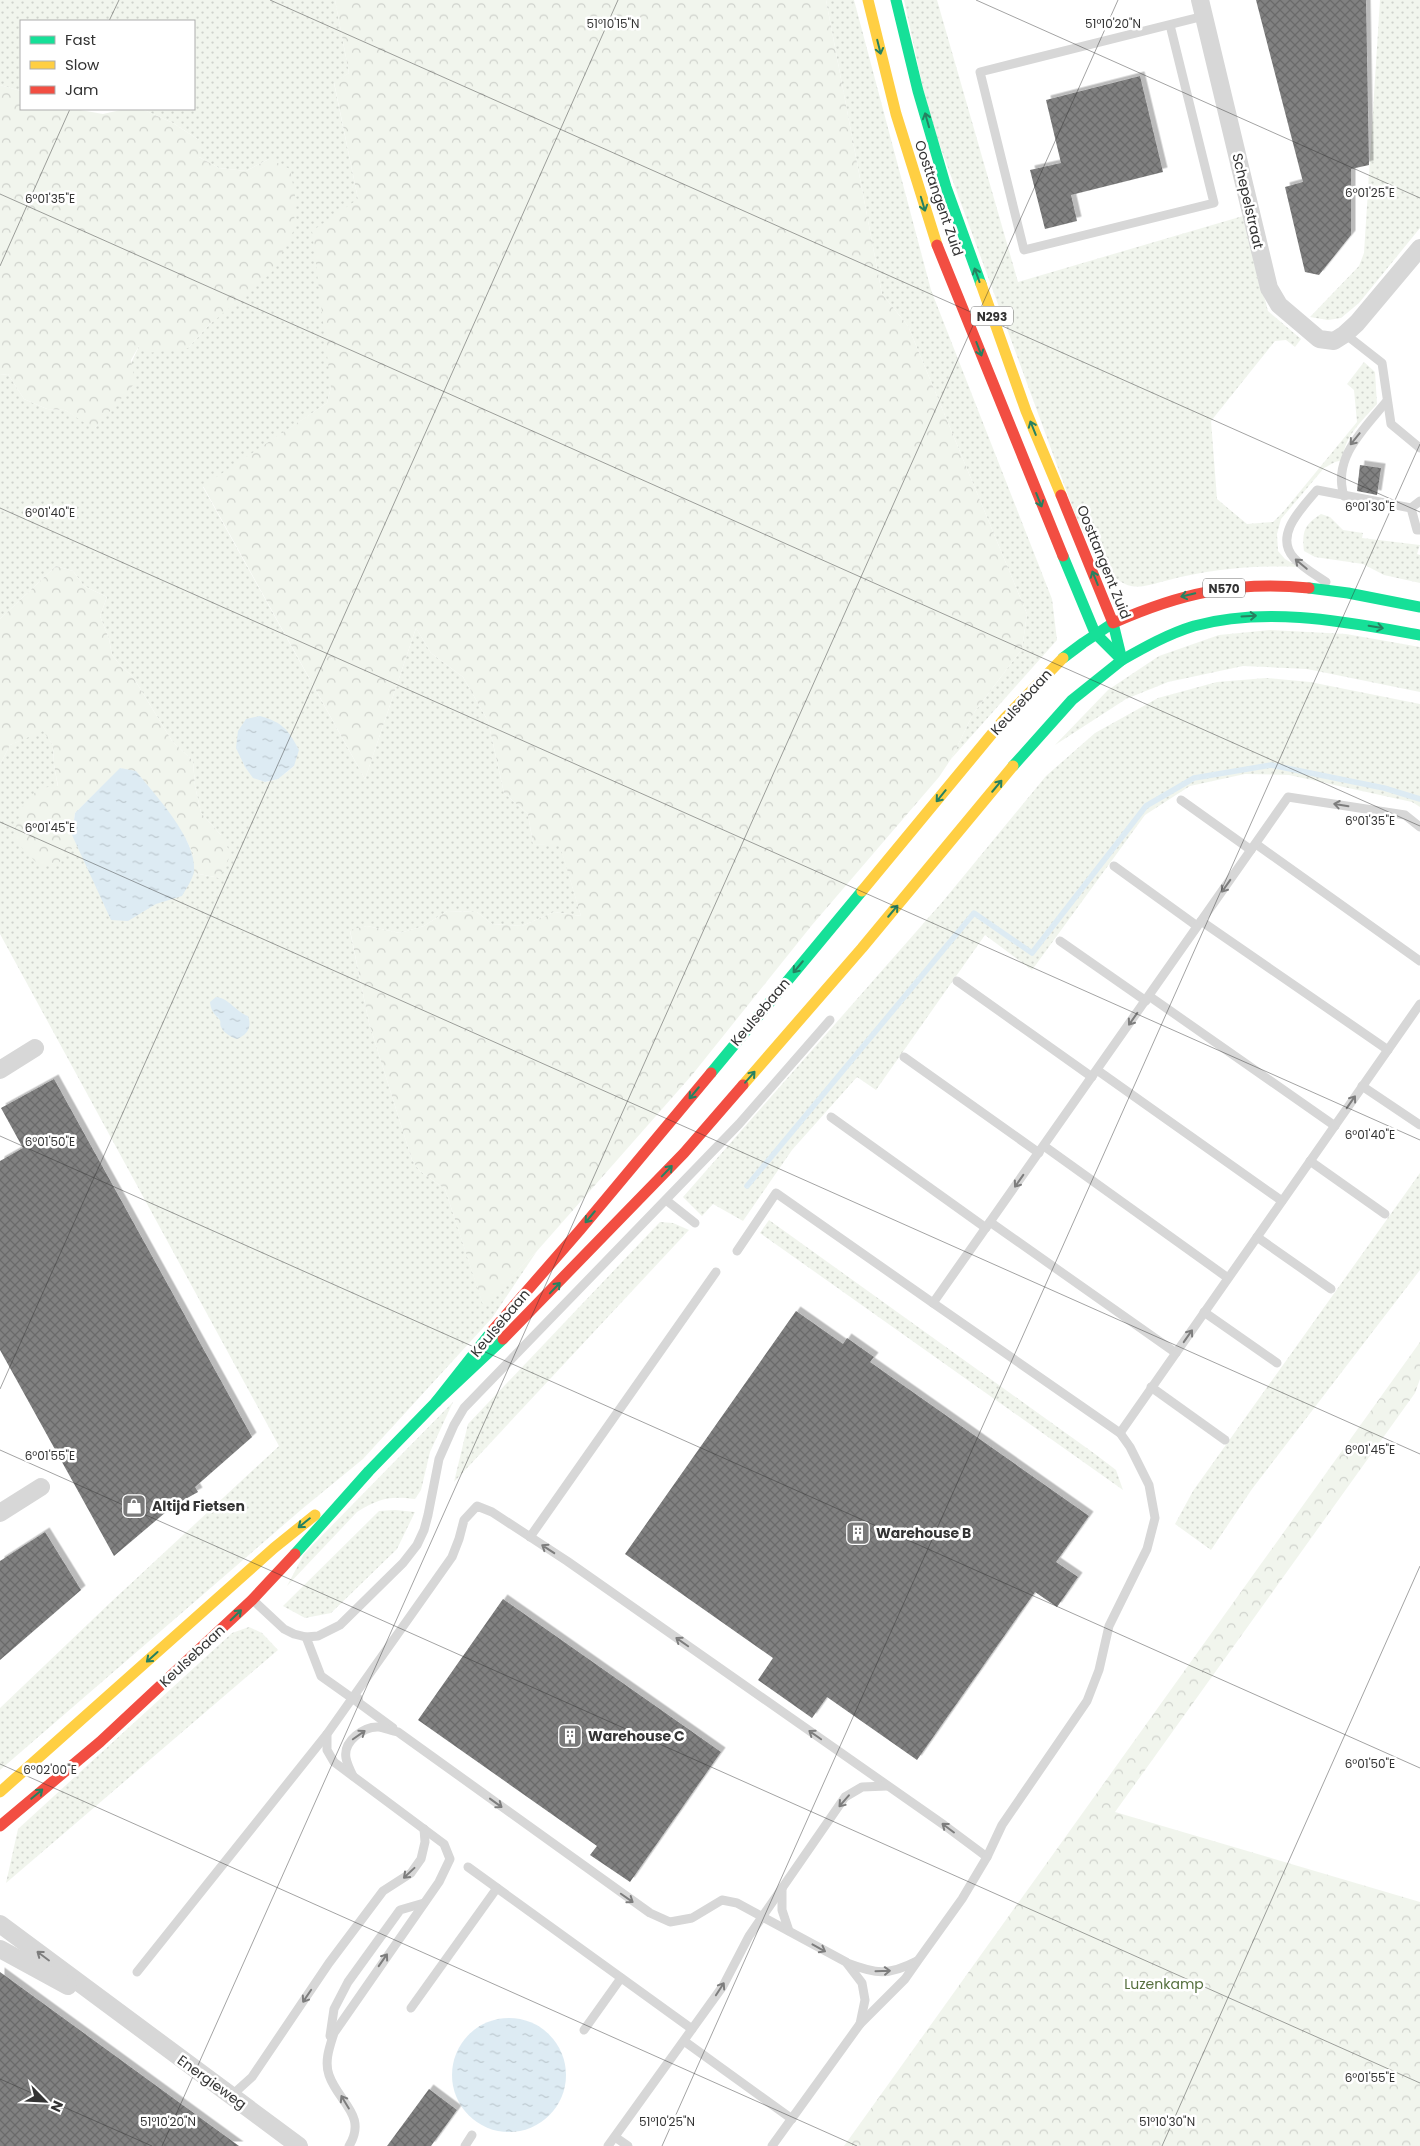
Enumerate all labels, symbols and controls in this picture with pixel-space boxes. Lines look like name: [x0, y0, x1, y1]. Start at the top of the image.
text: 51°10'15"N: [587, 15, 639, 32]
text: 51°10'20"N: [1085, 15, 1141, 32]
legend: [20, 20, 195, 110]
text: Fast: [65, 29, 96, 50]
one-way arrow: [875, 39, 884, 55]
text: Slow: [65, 54, 100, 75]
text: Jam: [65, 79, 99, 100]
one-way arrow: [921, 113, 931, 129]
street label: Oosttangent Zuid: [910, 137, 968, 259]
street label: Schepelstraat: [1227, 151, 1269, 251]
text: 6°01'25"E: [1345, 184, 1395, 201]
text: 6°01'35"E: [25, 190, 75, 207]
one-way arrow: [919, 195, 929, 211]
one-way arrow: [972, 268, 981, 283]
road number: N293: [971, 306, 1013, 326]
one-way arrow: [975, 341, 984, 356]
one-way arrow: [1027, 420, 1036, 435]
one-way arrow: [1350, 433, 1361, 446]
one-way arrow: [1035, 493, 1044, 508]
text: 6°01'30"E: [1345, 498, 1395, 515]
street label: Oosttangent Zuid: [1072, 502, 1136, 622]
text: 6°01'40"E: [25, 504, 75, 521]
one-way arrow: [1295, 558, 1308, 569]
one-way arrow: [1089, 571, 1099, 586]
road number: N570: [1203, 578, 1245, 598]
one-way arrow: [1181, 591, 1197, 600]
one-way arrow: [1241, 612, 1257, 621]
one-way arrow: [1368, 623, 1384, 633]
street label: Keulsebaan: [986, 665, 1056, 739]
one-way arrow: [992, 780, 1003, 793]
one-way arrow: [935, 789, 946, 802]
one-way arrow: [1333, 800, 1349, 810]
text: 6°01'35"E: [1345, 812, 1395, 829]
text: 6°01'45"E: [25, 819, 75, 836]
one-way arrow: [1221, 879, 1231, 893]
one-way arrow: [888, 905, 899, 918]
one-way arrow: [792, 961, 803, 974]
street label: Keulsebaan: [726, 974, 794, 1050]
one-way arrow: [1128, 1012, 1138, 1026]
one-way arrow: [744, 1070, 755, 1083]
one-way arrow: [688, 1086, 699, 1099]
one-way arrow: [1346, 1095, 1356, 1109]
text: 6°01'40"E: [1345, 1126, 1395, 1143]
text: 6°01'50"E: [25, 1133, 75, 1150]
one-way arrow: [661, 1165, 673, 1177]
one-way arrow: [1014, 1174, 1024, 1188]
one-way arrow: [584, 1211, 596, 1224]
one-way arrow: [549, 1282, 561, 1294]
street label: Keulsebaan: [466, 1285, 534, 1361]
one-way arrow: [1183, 1329, 1193, 1343]
text: 6°01'45"E: [1345, 1441, 1395, 1458]
text: 6°01'55"E: [25, 1447, 75, 1464]
shop icon: Altijd Fietsen: [121, 1493, 147, 1519]
place label: Altijd Fietsen: [152, 1496, 245, 1516]
one-way arrow: [298, 1518, 311, 1529]
building icon: Warehouse B: [845, 1520, 871, 1546]
place label: Warehouse B: [876, 1523, 971, 1543]
one-way arrow: [541, 1544, 555, 1554]
one-way arrow: [229, 1609, 242, 1621]
street label: Keulsebaan: [155, 1620, 229, 1692]
one-way arrow: [675, 1637, 689, 1647]
one-way arrow: [146, 1651, 159, 1663]
building icon: Warehouse C: [557, 1723, 583, 1749]
place label: Warehouse C: [588, 1726, 685, 1746]
one-way arrow: [352, 1730, 366, 1740]
one-way arrow: [808, 1730, 822, 1740]
text: 6°01'50"E: [1345, 1755, 1395, 1772]
text: 6°02'00"E: [23, 1761, 77, 1778]
one-way arrow: [31, 1789, 44, 1800]
one-way arrow: [838, 1795, 850, 1808]
one-way arrow: [489, 1798, 503, 1808]
one-way arrow: [941, 1823, 955, 1833]
one-way arrow: [403, 1867, 416, 1879]
one-way arrow: [620, 1893, 634, 1903]
one-way arrow: [811, 1943, 826, 1953]
one-way arrow: [37, 1951, 50, 1962]
one-way arrow: [378, 1953, 388, 1967]
one-way arrow: [875, 1967, 891, 1976]
park label: Luzenkamp: [1124, 1974, 1204, 1994]
one-way arrow: [715, 1982, 725, 1996]
one-way arrow: [301, 1989, 311, 2003]
street label: Energieweg: [173, 2050, 251, 2114]
text: 6°01'55"E: [1345, 2069, 1395, 2086]
north arrow: [20, 2076, 70, 2126]
one-way arrow: [339, 2095, 349, 2109]
text: N: [46, 2097, 68, 2115]
text: 51°10'20"N: [140, 2113, 196, 2130]
text: 51°10'25"N: [639, 2113, 695, 2130]
text: 51°10'30"N: [1139, 2113, 1195, 2130]

